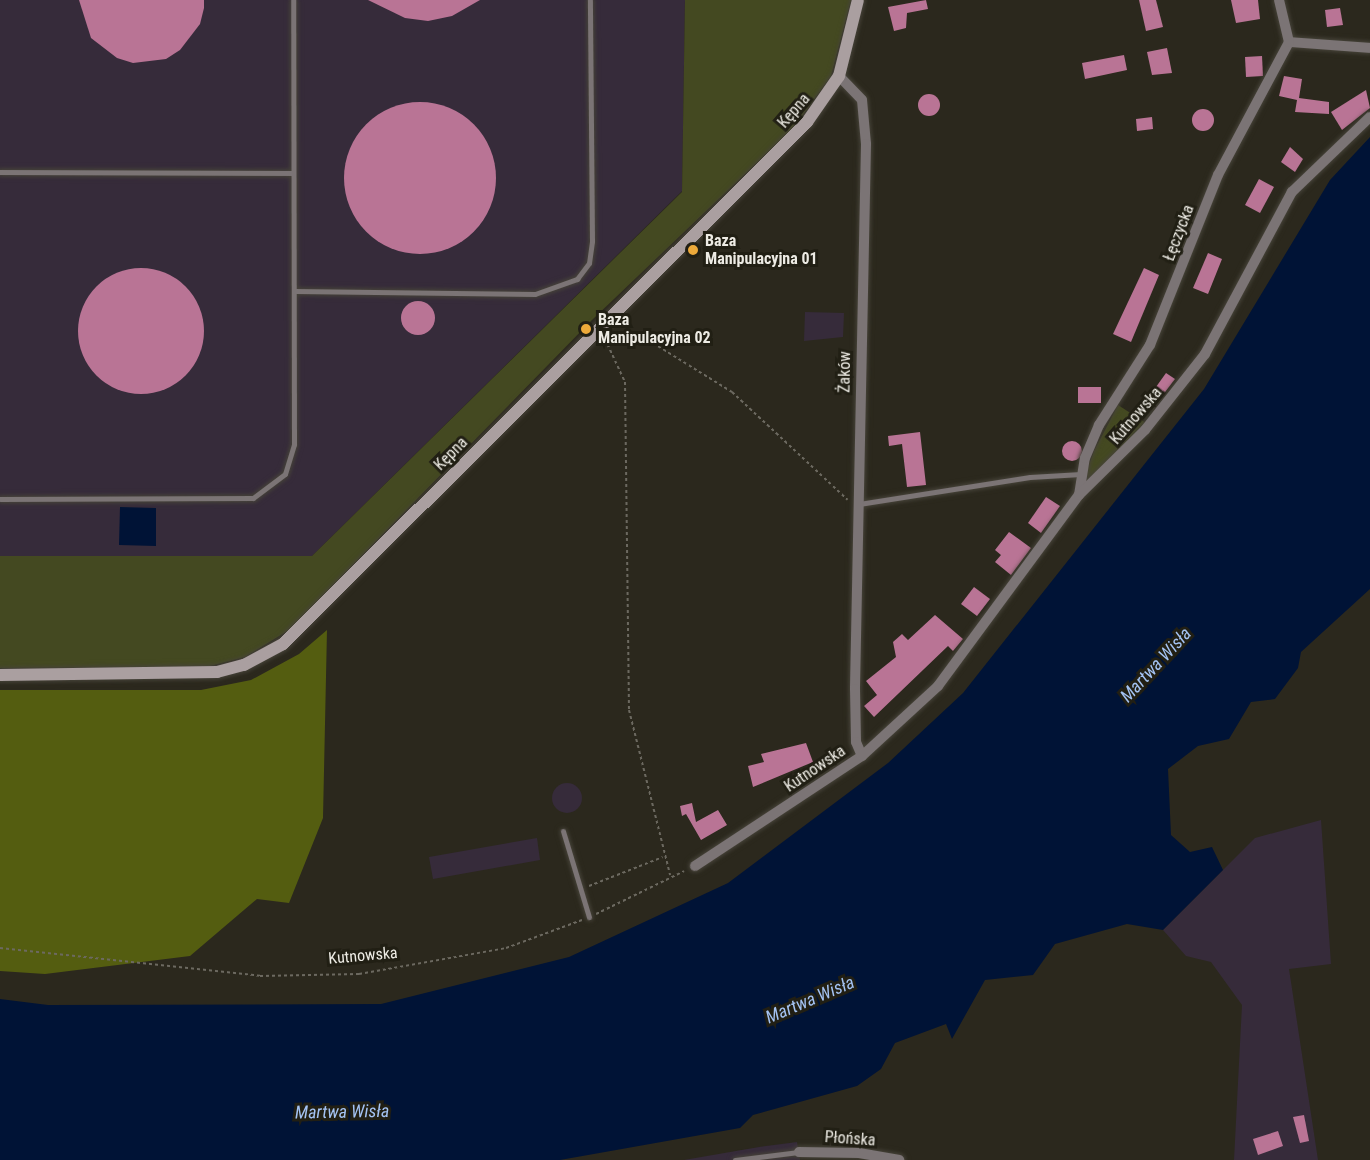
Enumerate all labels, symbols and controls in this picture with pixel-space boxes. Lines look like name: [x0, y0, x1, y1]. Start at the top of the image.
street label: Kępna: [774, 90, 814, 132]
street label: Łęczycka: [1160, 202, 1198, 264]
place label: Baza Manipulacyjna 01: [705, 231, 818, 269]
marker: Baza Manipulacyjna 01: [686, 243, 700, 257]
place label: Baza Manipulacyjna 02: [598, 310, 711, 348]
marker: Baza Manipulacyjna 02: [579, 322, 593, 336]
street label: Żaków: [835, 351, 855, 393]
street label: Kutnowska: [1106, 384, 1166, 448]
street label: Kępna: [430, 433, 472, 475]
water label: Martwa Wisła: [1116, 623, 1196, 707]
street label: Kutnowska: [781, 742, 849, 796]
street label: Kutnowska: [328, 943, 398, 969]
water label: Martwa Wisła: [762, 972, 858, 1028]
water label: Martwa Wisła: [295, 1100, 389, 1124]
street label: Płońska: [824, 1128, 876, 1150]

